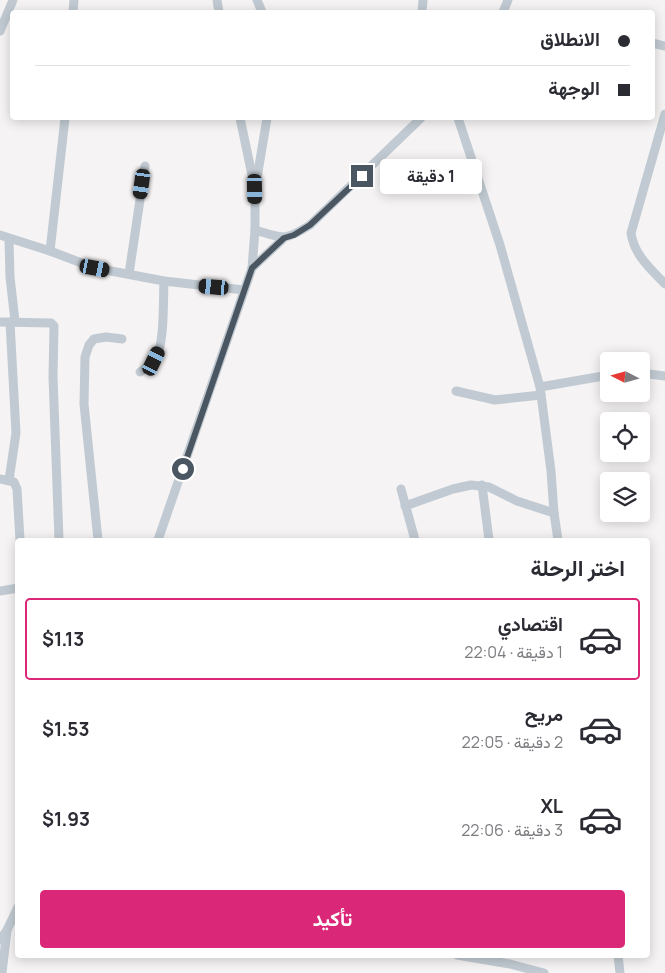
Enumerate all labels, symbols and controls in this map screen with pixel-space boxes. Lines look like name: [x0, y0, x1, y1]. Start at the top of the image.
text: الانطلاق: [540, 26, 600, 52]
text: الوجهة: [548, 75, 600, 101]
callout: 1 دقيقة: [380, 158, 482, 194]
route end: [351, 165, 373, 187]
text: 1 دقيقة: [407, 165, 455, 187]
car: [132, 168, 151, 200]
car: [247, 174, 262, 204]
car: [78, 258, 111, 278]
car: [198, 278, 229, 296]
car: [140, 344, 167, 378]
north arrow: [600, 352, 650, 402]
map controls: [600, 352, 650, 522]
button: locate: [600, 412, 650, 462]
route start: [172, 458, 194, 480]
button: layers: [600, 472, 650, 522]
text: اختر الرحلة: [530, 553, 625, 583]
text: اقتصادي: [498, 611, 563, 637]
icon: car: [578, 617, 623, 662]
text: $1.13: [42, 626, 84, 652]
text: 1 دقيقة · 22:04: [464, 641, 563, 663]
text: مريح: [525, 701, 563, 727]
icon: car: [578, 707, 623, 752]
text: $1.53: [42, 716, 89, 742]
text: 2 دقيقة · 22:05: [462, 731, 563, 753]
text: XL: [540, 793, 563, 819]
icon: car: [578, 797, 623, 842]
text: $1.93: [42, 806, 90, 832]
text: 3 دقيقة · 22:06: [461, 819, 563, 841]
button: تأكيد: [40, 890, 625, 948]

